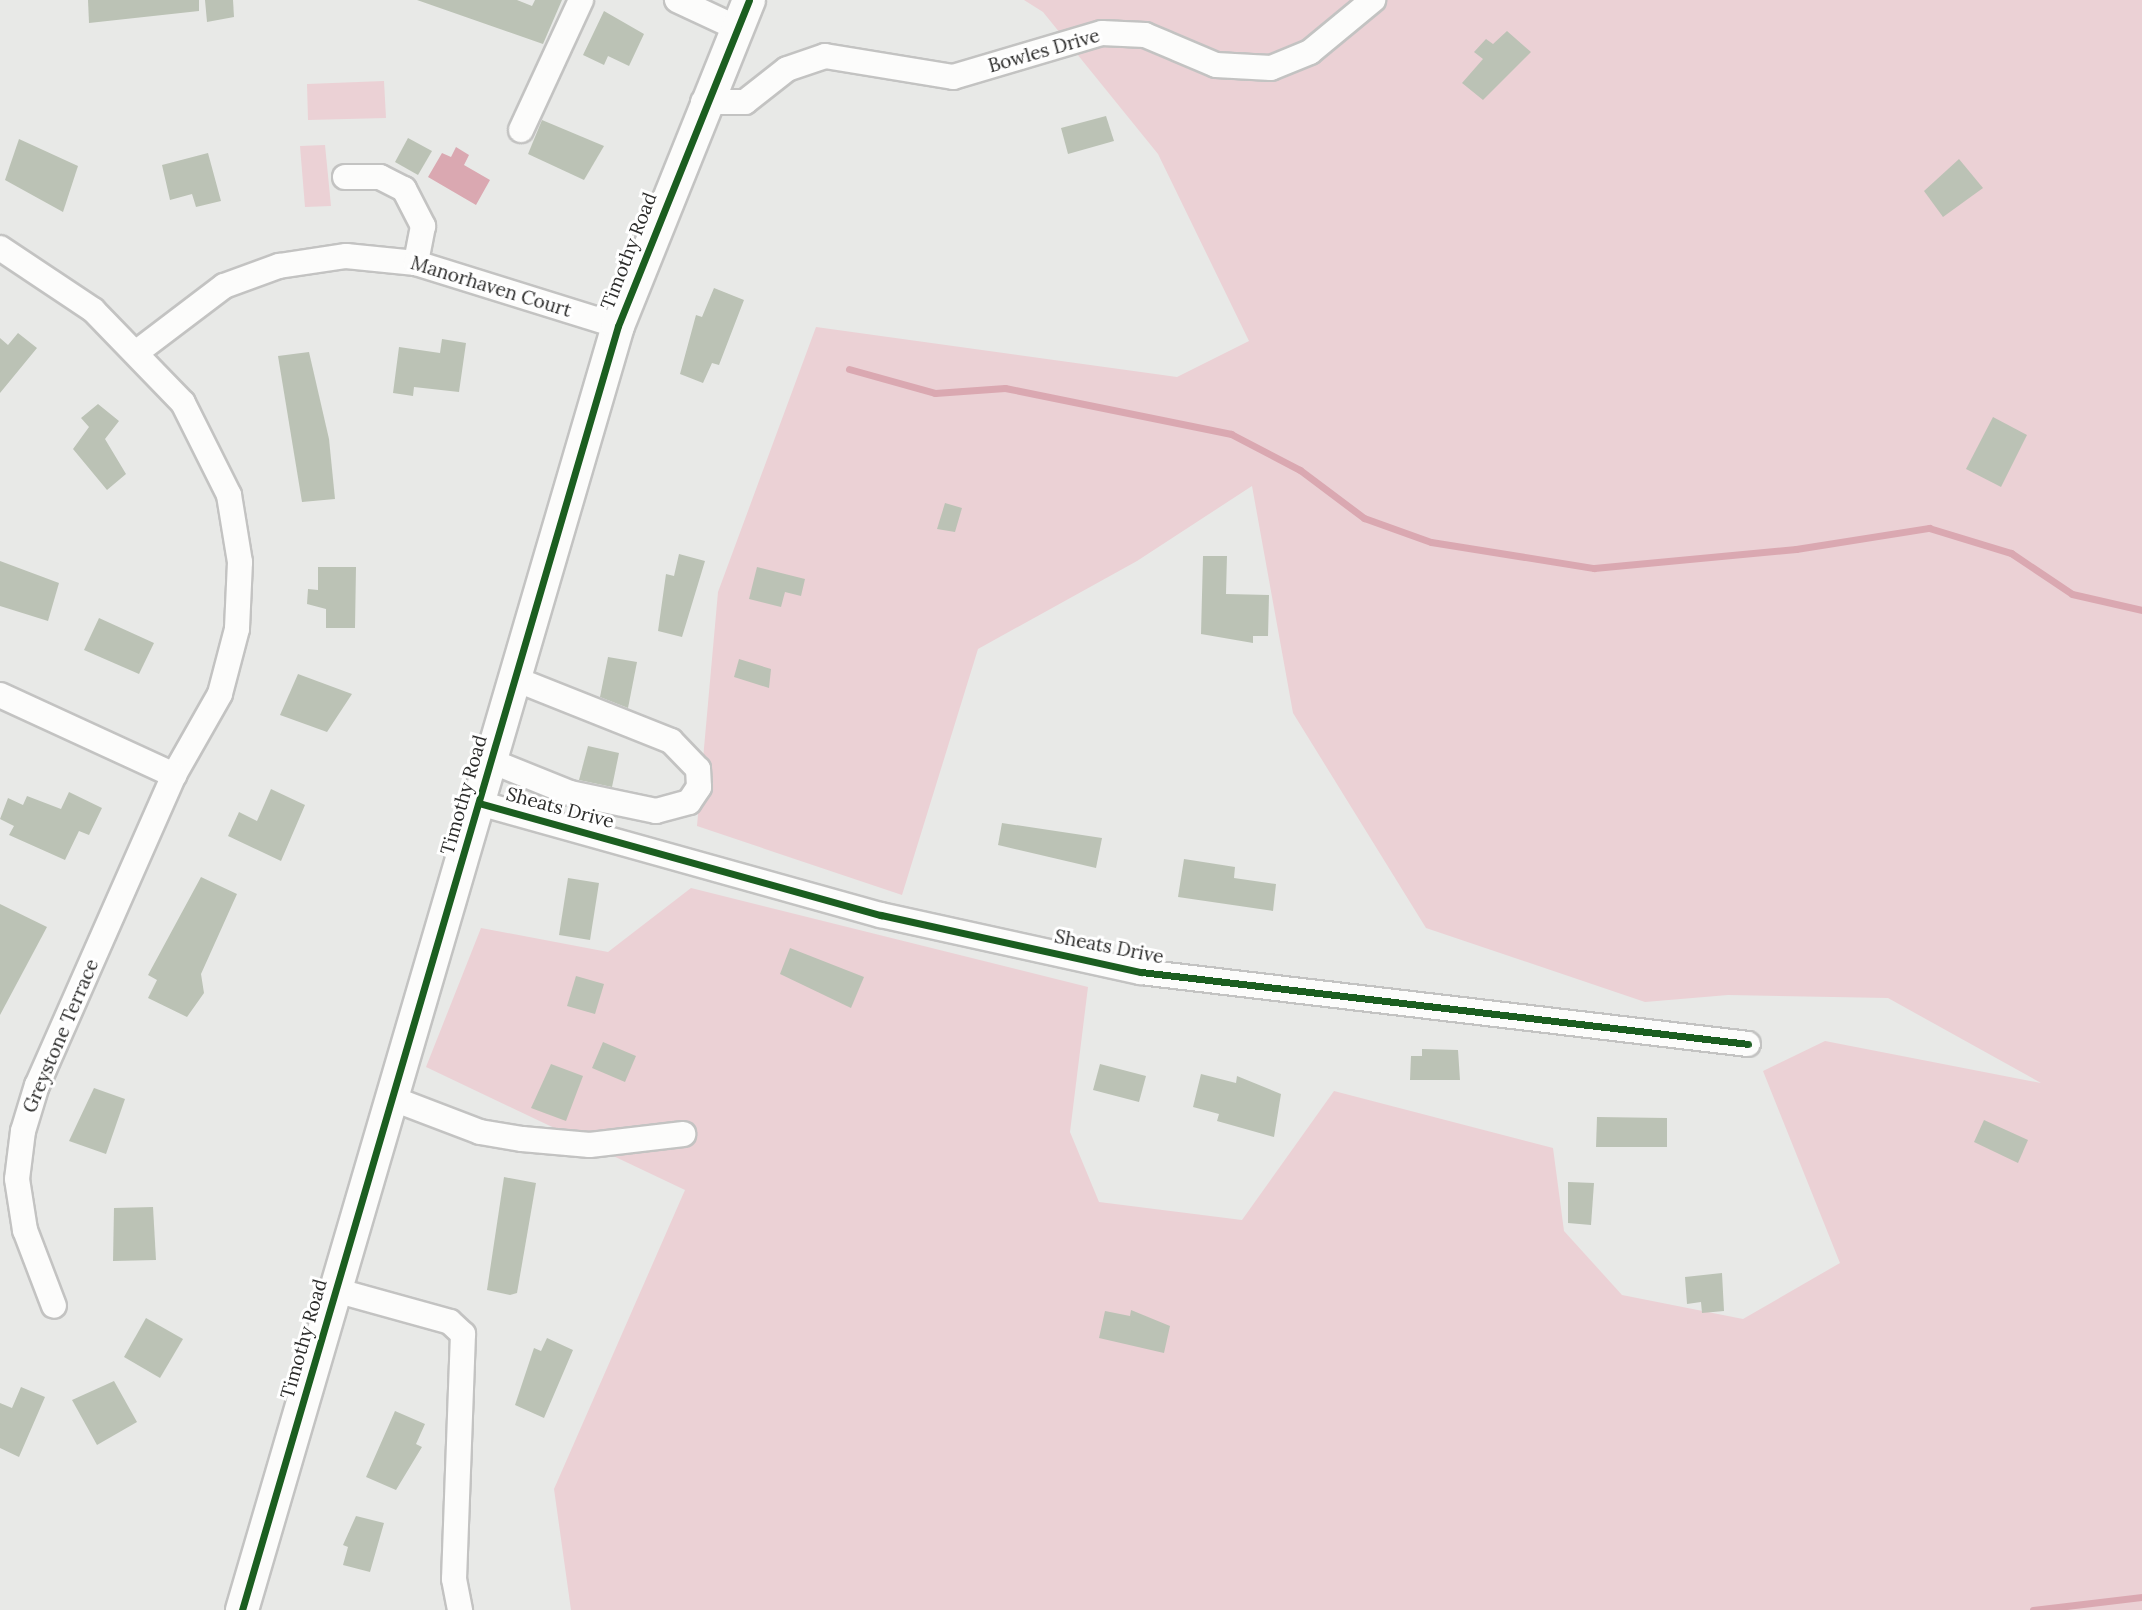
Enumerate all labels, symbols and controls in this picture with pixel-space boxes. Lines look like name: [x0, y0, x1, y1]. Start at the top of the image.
street label: Bowles Drive: [986, 24, 1102, 78]
street label: Timothy Road: [596, 189, 662, 313]
street label: Manorhaven Court: [408, 252, 574, 322]
street label: Timothy Road: [436, 733, 492, 857]
street label: Sheats Drive: [504, 783, 616, 833]
street label: Sheats Drive: [1052, 925, 1166, 969]
street label: Greystone Terrace: [18, 956, 104, 1116]
street label: Timothy Road: [276, 1277, 332, 1401]

